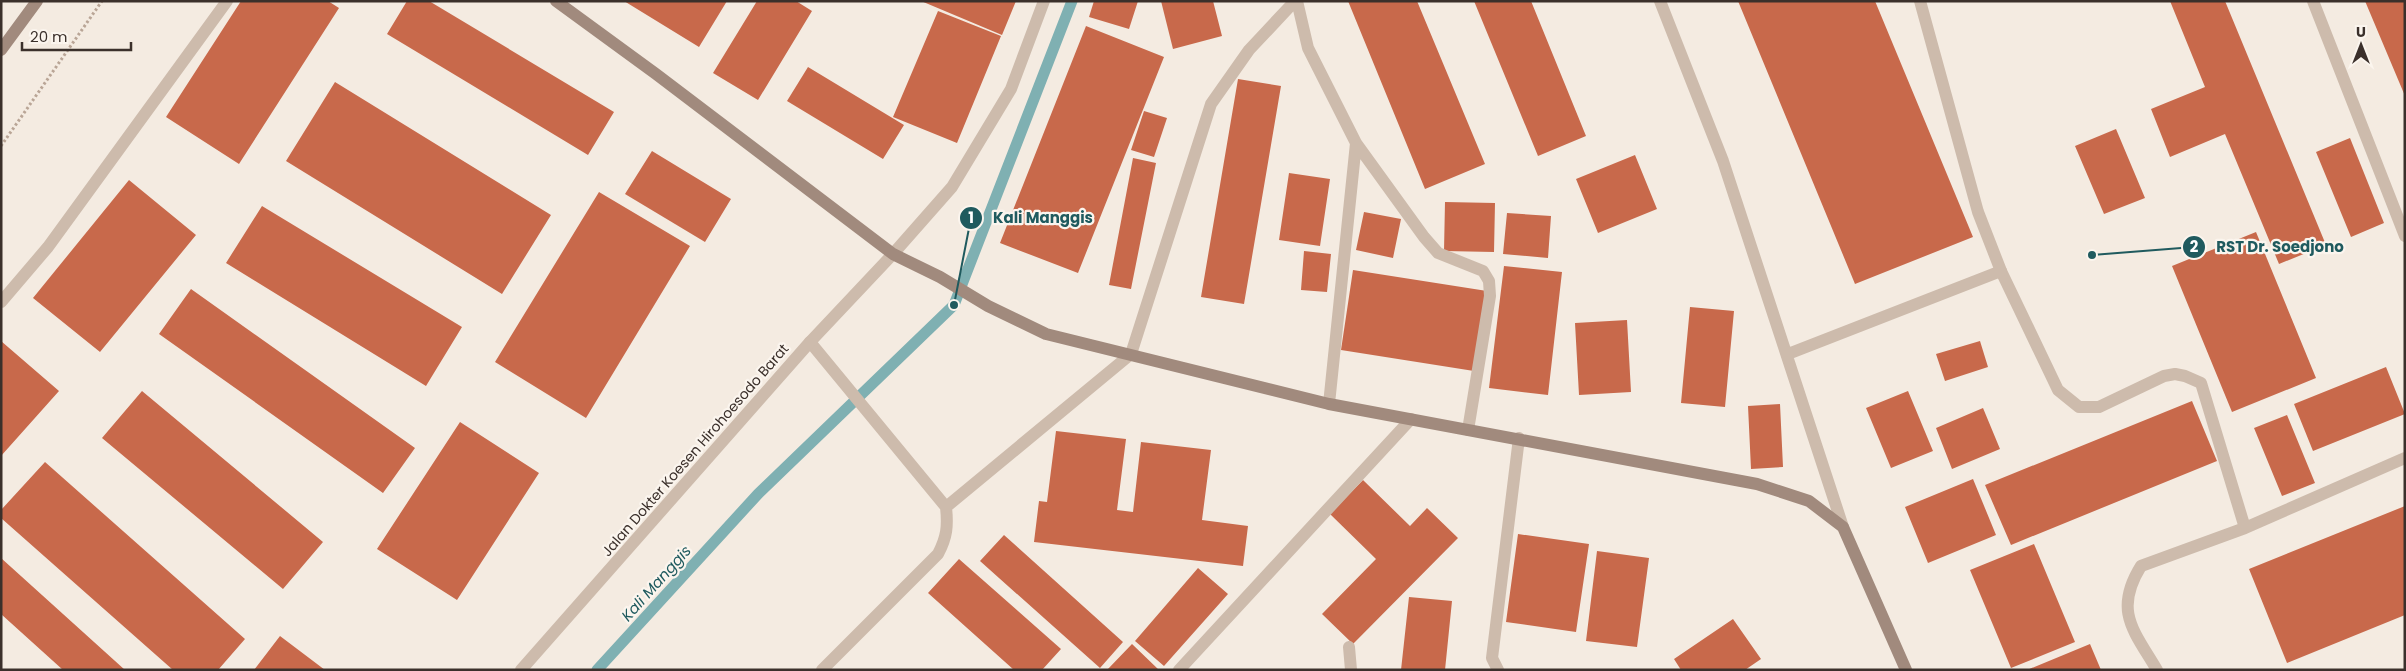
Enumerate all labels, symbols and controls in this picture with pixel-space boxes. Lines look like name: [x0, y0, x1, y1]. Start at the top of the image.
scale bar: [22, 20, 131, 52]
north arrow: [2336, 20, 2386, 70]
text: U: [2356, 22, 2366, 42]
text: 20 m: [30, 26, 68, 47]
callout: Kali Manggis: [958, 203, 1103, 233]
text: 1: [968, 207, 974, 228]
text: Kali Manggis: [993, 207, 1093, 228]
callout: RST Dr. Soedjono: [2181, 232, 2354, 262]
text: 2: [2190, 236, 2199, 257]
text: RST Dr. Soedjono: [2216, 236, 2344, 257]
street label: Jalan Dokter Koesen Hirohoesodo Barat: [597, 339, 793, 561]
water label: Kali Manggis: [616, 540, 696, 625]

